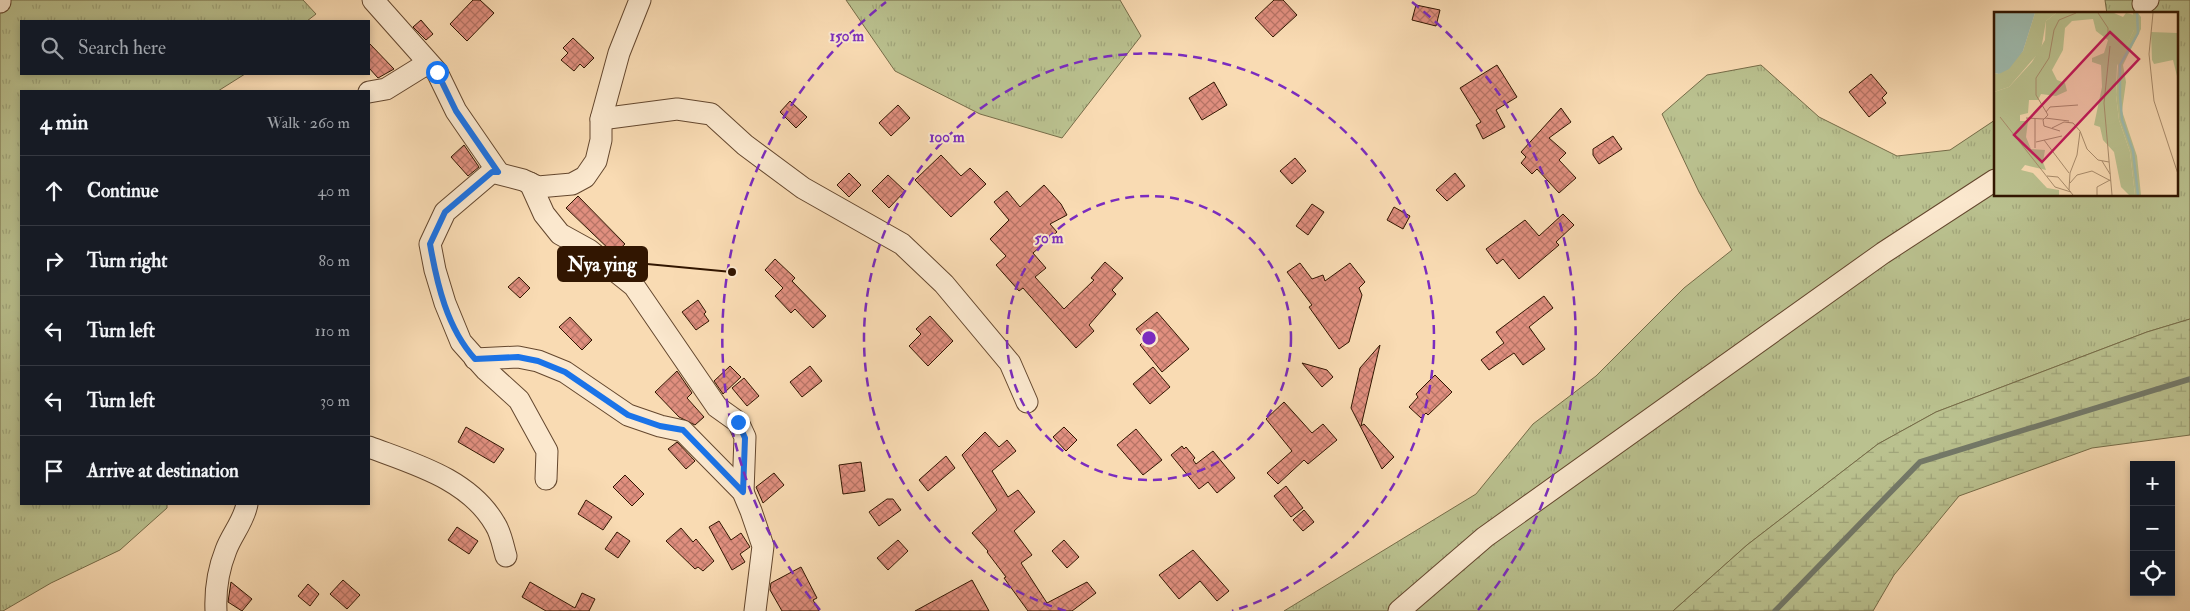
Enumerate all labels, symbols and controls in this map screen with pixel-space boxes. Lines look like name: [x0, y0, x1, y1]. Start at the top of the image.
inset map: [1994, 12, 2178, 196]
search box: [20, 20, 370, 75]
text: 150 m: [830, 27, 864, 46]
icon: search: [38, 34, 66, 62]
text: Search here: [78, 36, 166, 60]
route start: [426, 61, 449, 84]
text: 4 min: [40, 109, 88, 136]
text: Walk · 260 m: [267, 113, 350, 133]
text: 100 m: [929, 128, 965, 147]
icon: ahead: [40, 177, 68, 205]
text: Continue: [87, 179, 158, 203]
text: 40 m: [317, 181, 350, 201]
text: 50 m: [1035, 229, 1064, 248]
icon: right: [40, 247, 68, 275]
callout: Nya ying: [558, 247, 647, 281]
text: Turn right: [87, 249, 167, 273]
text: 80 m: [319, 251, 350, 271]
text: Nya ying: [566, 253, 637, 278]
icon: left: [40, 317, 68, 345]
text: Turn left: [87, 319, 155, 343]
text: 110 m: [315, 321, 350, 341]
centre of rings: [1140, 329, 1158, 347]
icon: left: [40, 387, 68, 415]
text: Turn left: [87, 389, 155, 413]
text: 30 m: [320, 391, 350, 411]
route end: [727, 411, 750, 434]
icon: arrive: [40, 457, 68, 485]
text: Arrive at destination: [87, 459, 239, 483]
map controls: [2130, 461, 2175, 596]
button: +: [2130, 461, 2175, 506]
button: −: [2130, 506, 2175, 551]
button: locate: [2130, 551, 2175, 596]

